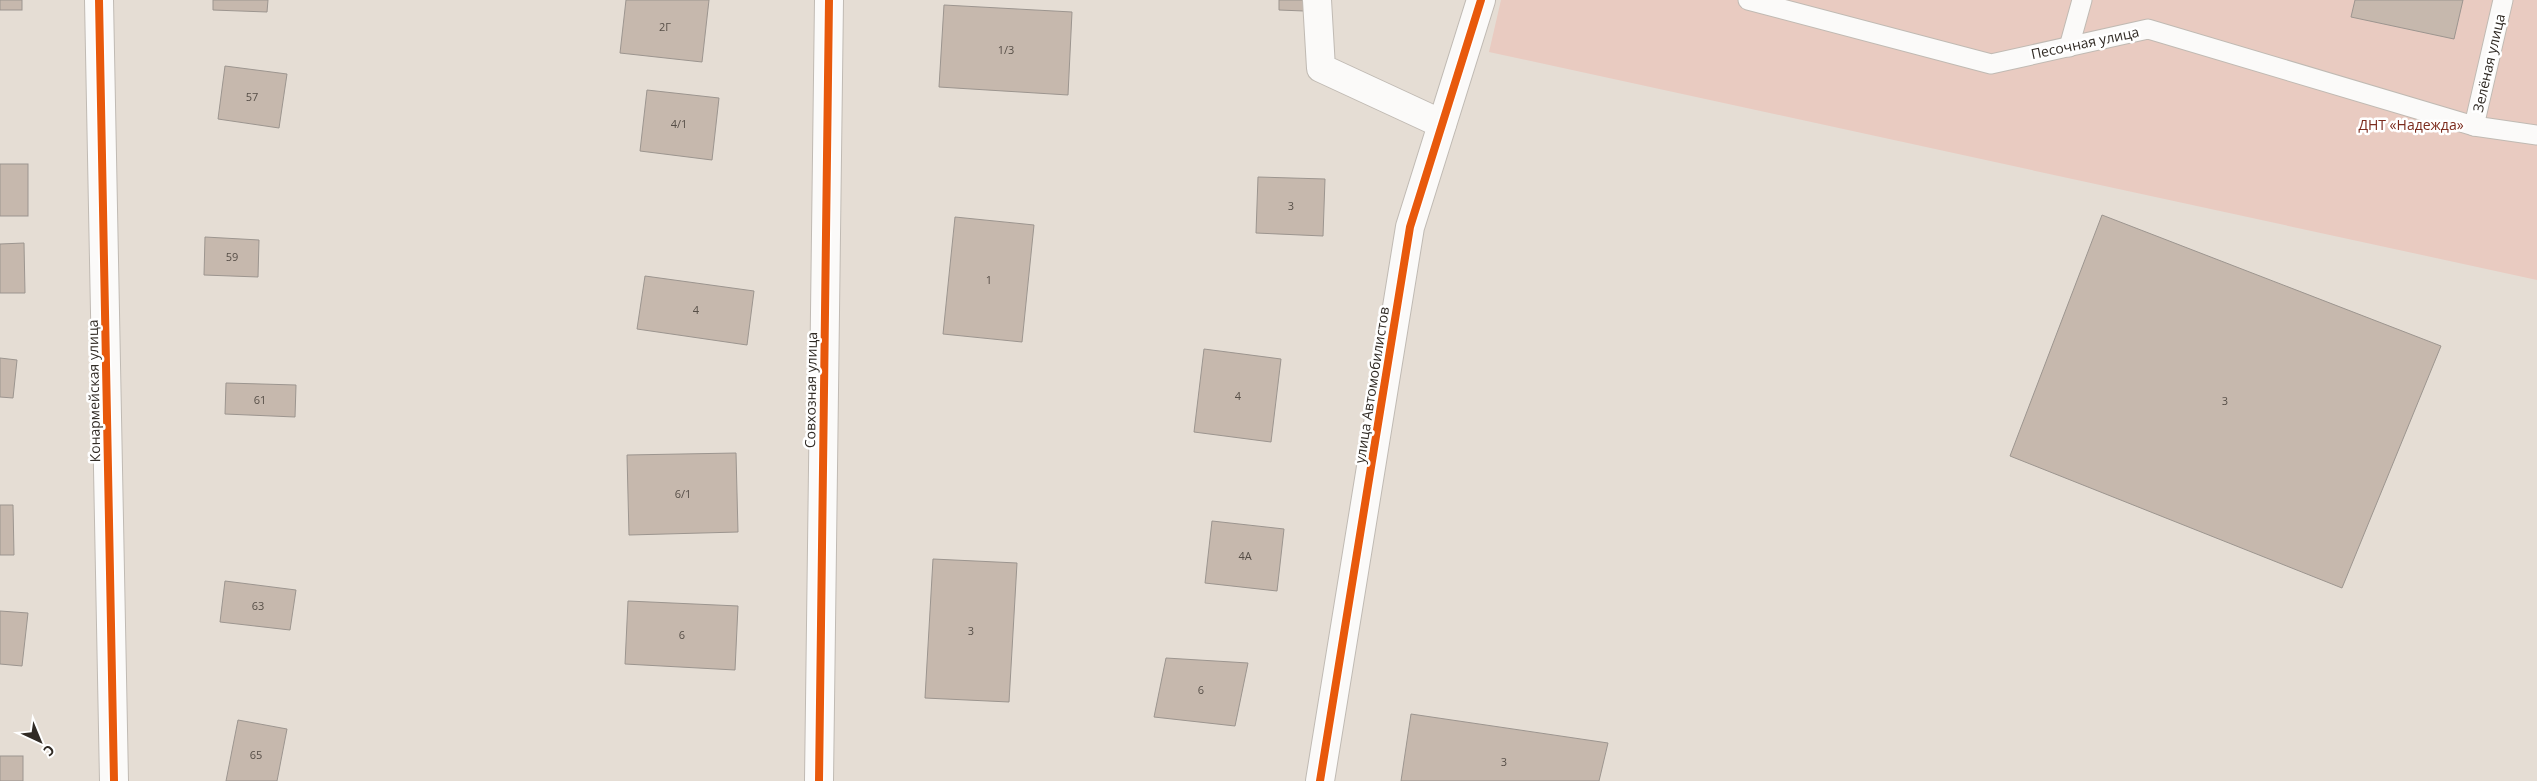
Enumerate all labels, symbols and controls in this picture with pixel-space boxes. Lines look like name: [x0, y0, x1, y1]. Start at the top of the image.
street label: Зелёная улица: [2468, 12, 2509, 114]
house number: 2Г: [659, 19, 671, 34]
street label: Песочная улица: [2029, 22, 2141, 63]
house number: 1/3: [998, 42, 1014, 57]
house number: 57: [246, 89, 258, 104]
park label: ДНТ «Надежда»: [2358, 115, 2464, 134]
house number: 4/1: [671, 116, 687, 131]
house number: 3: [1288, 198, 1294, 213]
house number: 59: [226, 249, 238, 264]
house number: 1: [986, 272, 992, 287]
house number: 4: [693, 302, 700, 317]
street label: улица Автомобилистов: [1350, 305, 1393, 465]
street label: Конармейская улица: [83, 319, 104, 463]
street label: Совхозная улица: [800, 332, 821, 448]
house number: 4: [1235, 388, 1242, 403]
house number: 61: [254, 392, 266, 407]
house number: 3: [2222, 393, 2228, 408]
house number: 6/1: [675, 486, 691, 501]
house number: 4А: [1238, 548, 1252, 563]
house number: 63: [252, 598, 264, 613]
house number: 3: [968, 623, 974, 638]
house number: 6: [679, 627, 685, 642]
house number: 6: [1198, 682, 1204, 697]
north arrow: [15, 716, 65, 766]
text: С: [40, 741, 59, 761]
house number: 65: [250, 747, 262, 762]
house number: 3: [1501, 754, 1507, 769]

